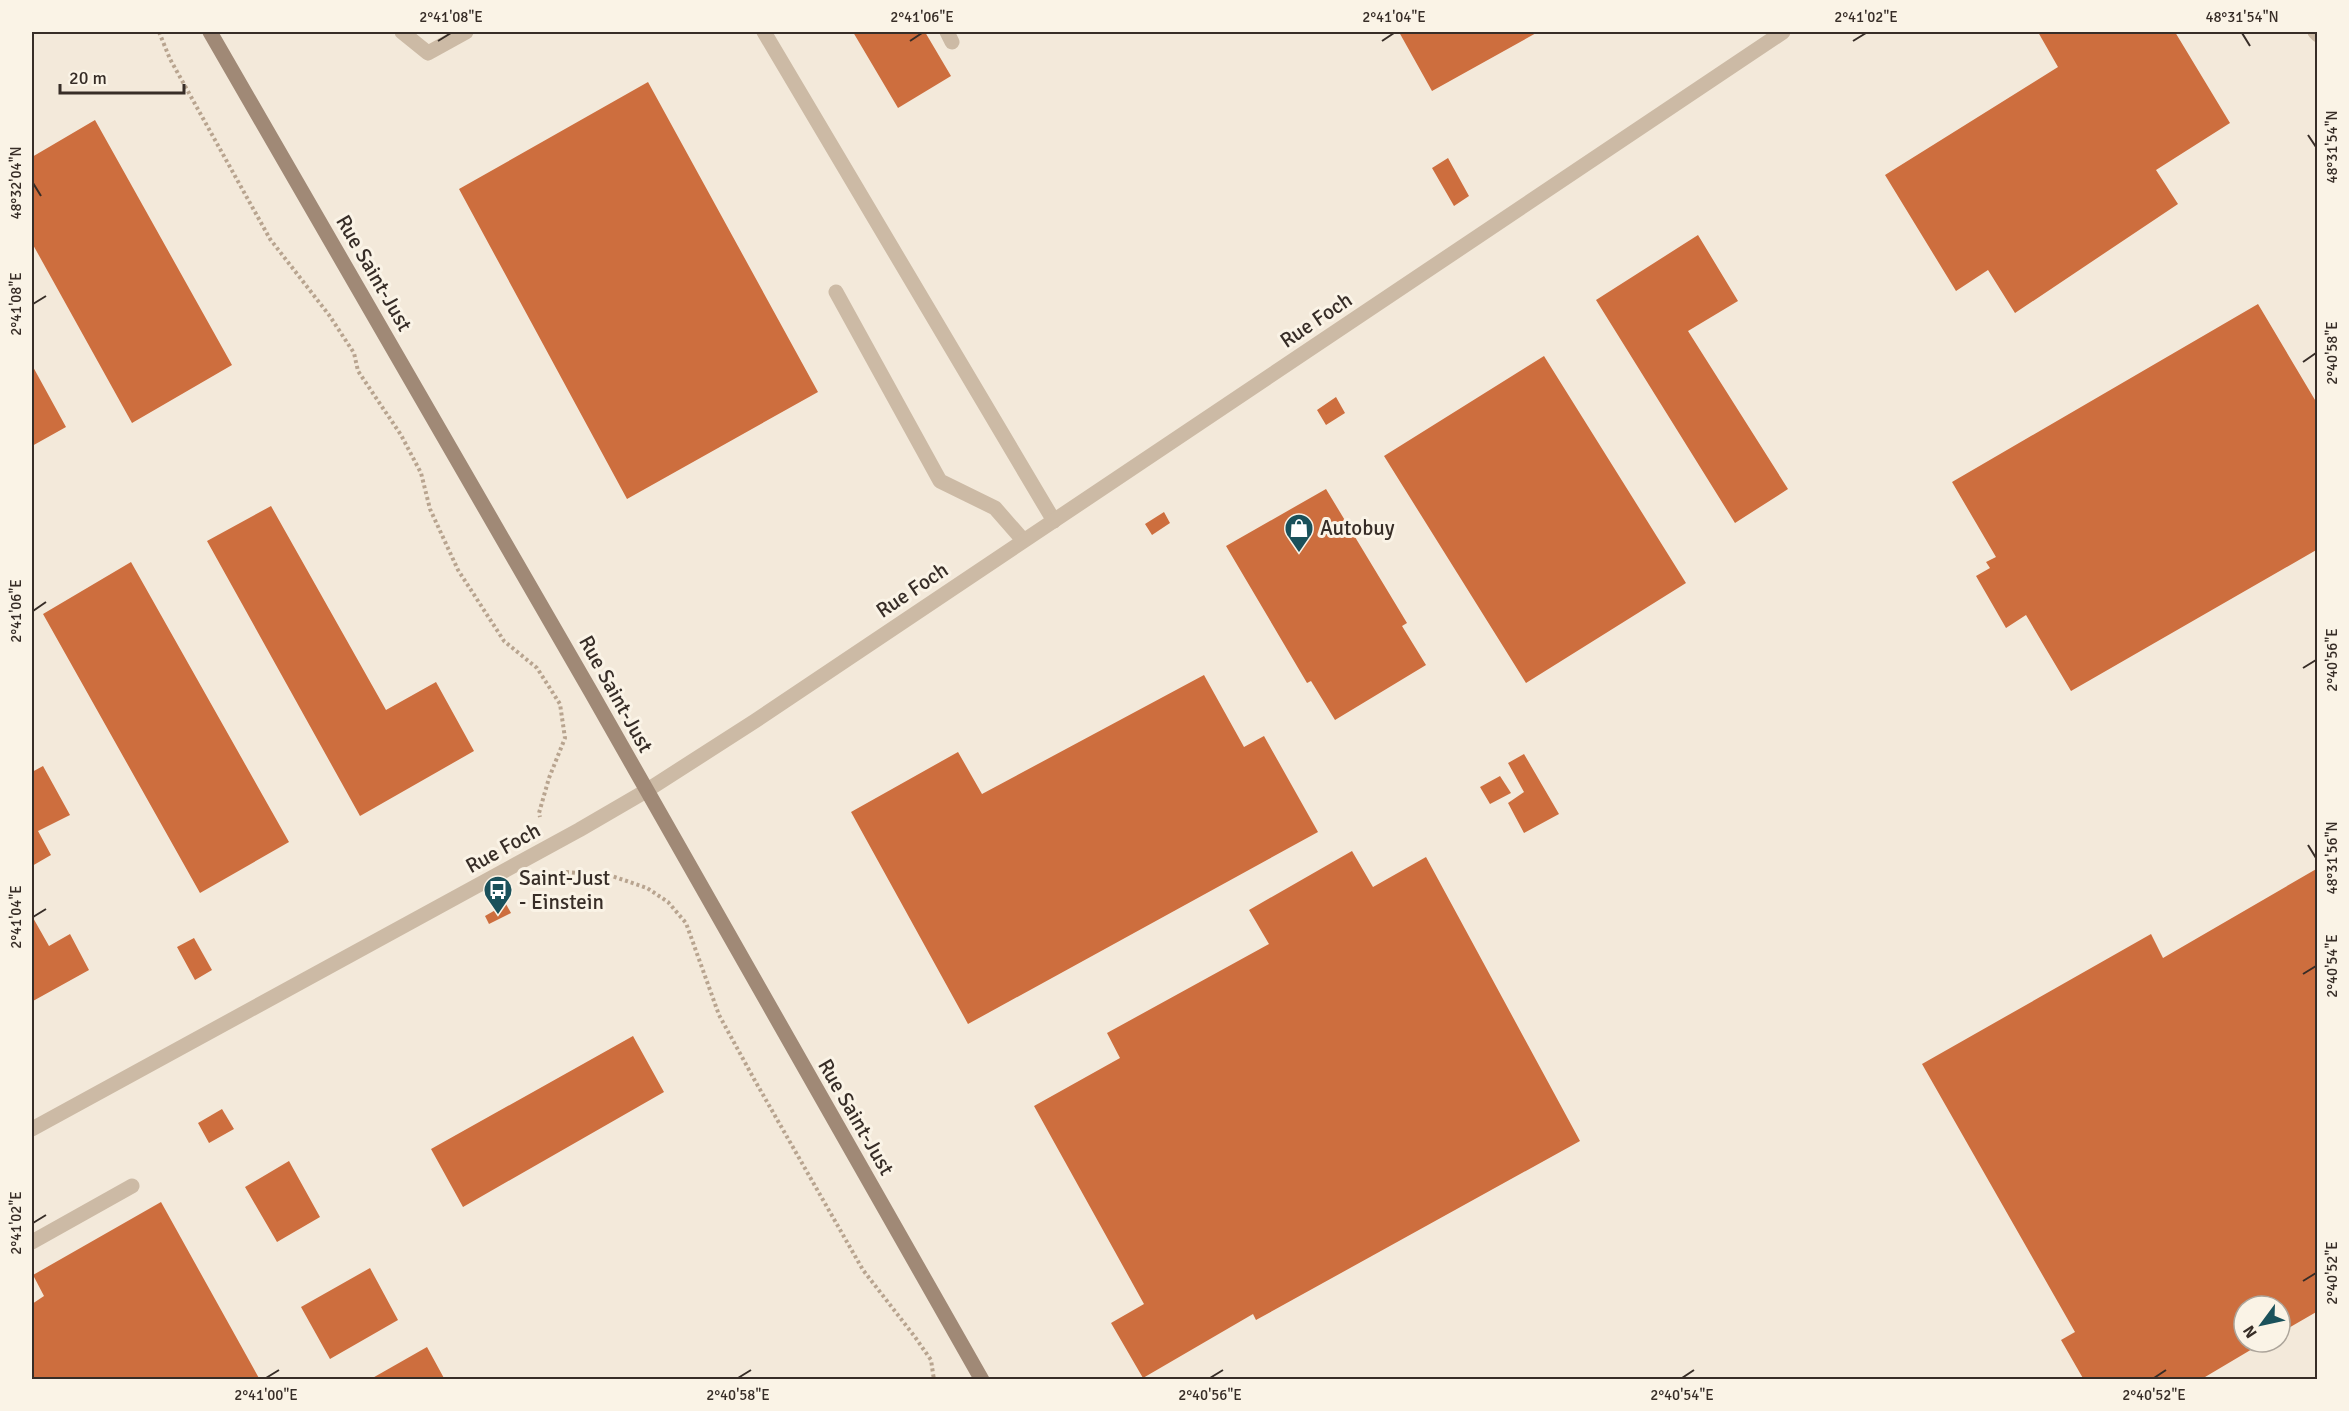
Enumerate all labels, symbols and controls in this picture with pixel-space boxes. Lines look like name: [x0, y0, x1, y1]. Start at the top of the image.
text: 2°41'08"E: [419, 8, 483, 26]
text: 2°41'06"E: [890, 8, 954, 26]
text: 2°41'04"E: [1362, 8, 1426, 26]
text: 2°41'02"E: [1834, 8, 1898, 26]
text: 48°31'54"N: [2205, 8, 2279, 26]
scale bar: [60, 57, 184, 95]
text: 20 m: [69, 67, 107, 89]
text: 48°31'54"N: [2323, 110, 2341, 184]
text: 48°32'04"N: [7, 146, 25, 220]
street label: Rue Saint-Just: [330, 210, 418, 336]
text: 2°41'08"E: [7, 272, 25, 336]
street label: Rue Foch: [1275, 286, 1357, 354]
text: 2°40'58"E: [2323, 321, 2341, 385]
shop icon: Autobuy: [1283, 512, 1315, 554]
place label: Autobuy: [1320, 515, 1395, 541]
street label: Rue Foch: [871, 556, 953, 624]
text: 2°41'06"E: [7, 579, 25, 643]
text: 2°40'56"E: [2323, 628, 2341, 692]
street label: Rue Saint-Just: [573, 631, 659, 757]
street label: Rue Foch: [461, 817, 545, 879]
text: 48°31'56"N: [2323, 821, 2341, 895]
place label: Saint-Just - Einstein: [519, 865, 610, 915]
bus stop icon: Saint-Just - Einstein: [482, 874, 514, 916]
text: 2°41'04"E: [7, 885, 25, 949]
text: 2°40'54"E: [2323, 934, 2341, 998]
street label: Rue Saint-Just: [812, 1054, 900, 1180]
text: 2°41'02"E: [7, 1191, 25, 1255]
text: 2°40'52"E: [2323, 1241, 2341, 1305]
north arrow: [2232, 1294, 2292, 1354]
text: N: [2239, 1322, 2262, 1342]
text: 2°41'00"E: [234, 1386, 298, 1404]
text: 2°40'58"E: [706, 1386, 770, 1404]
text: 2°40'56"E: [1178, 1386, 1242, 1404]
text: 2°40'54"E: [1650, 1386, 1714, 1404]
text: 2°40'52"E: [2122, 1386, 2186, 1404]

